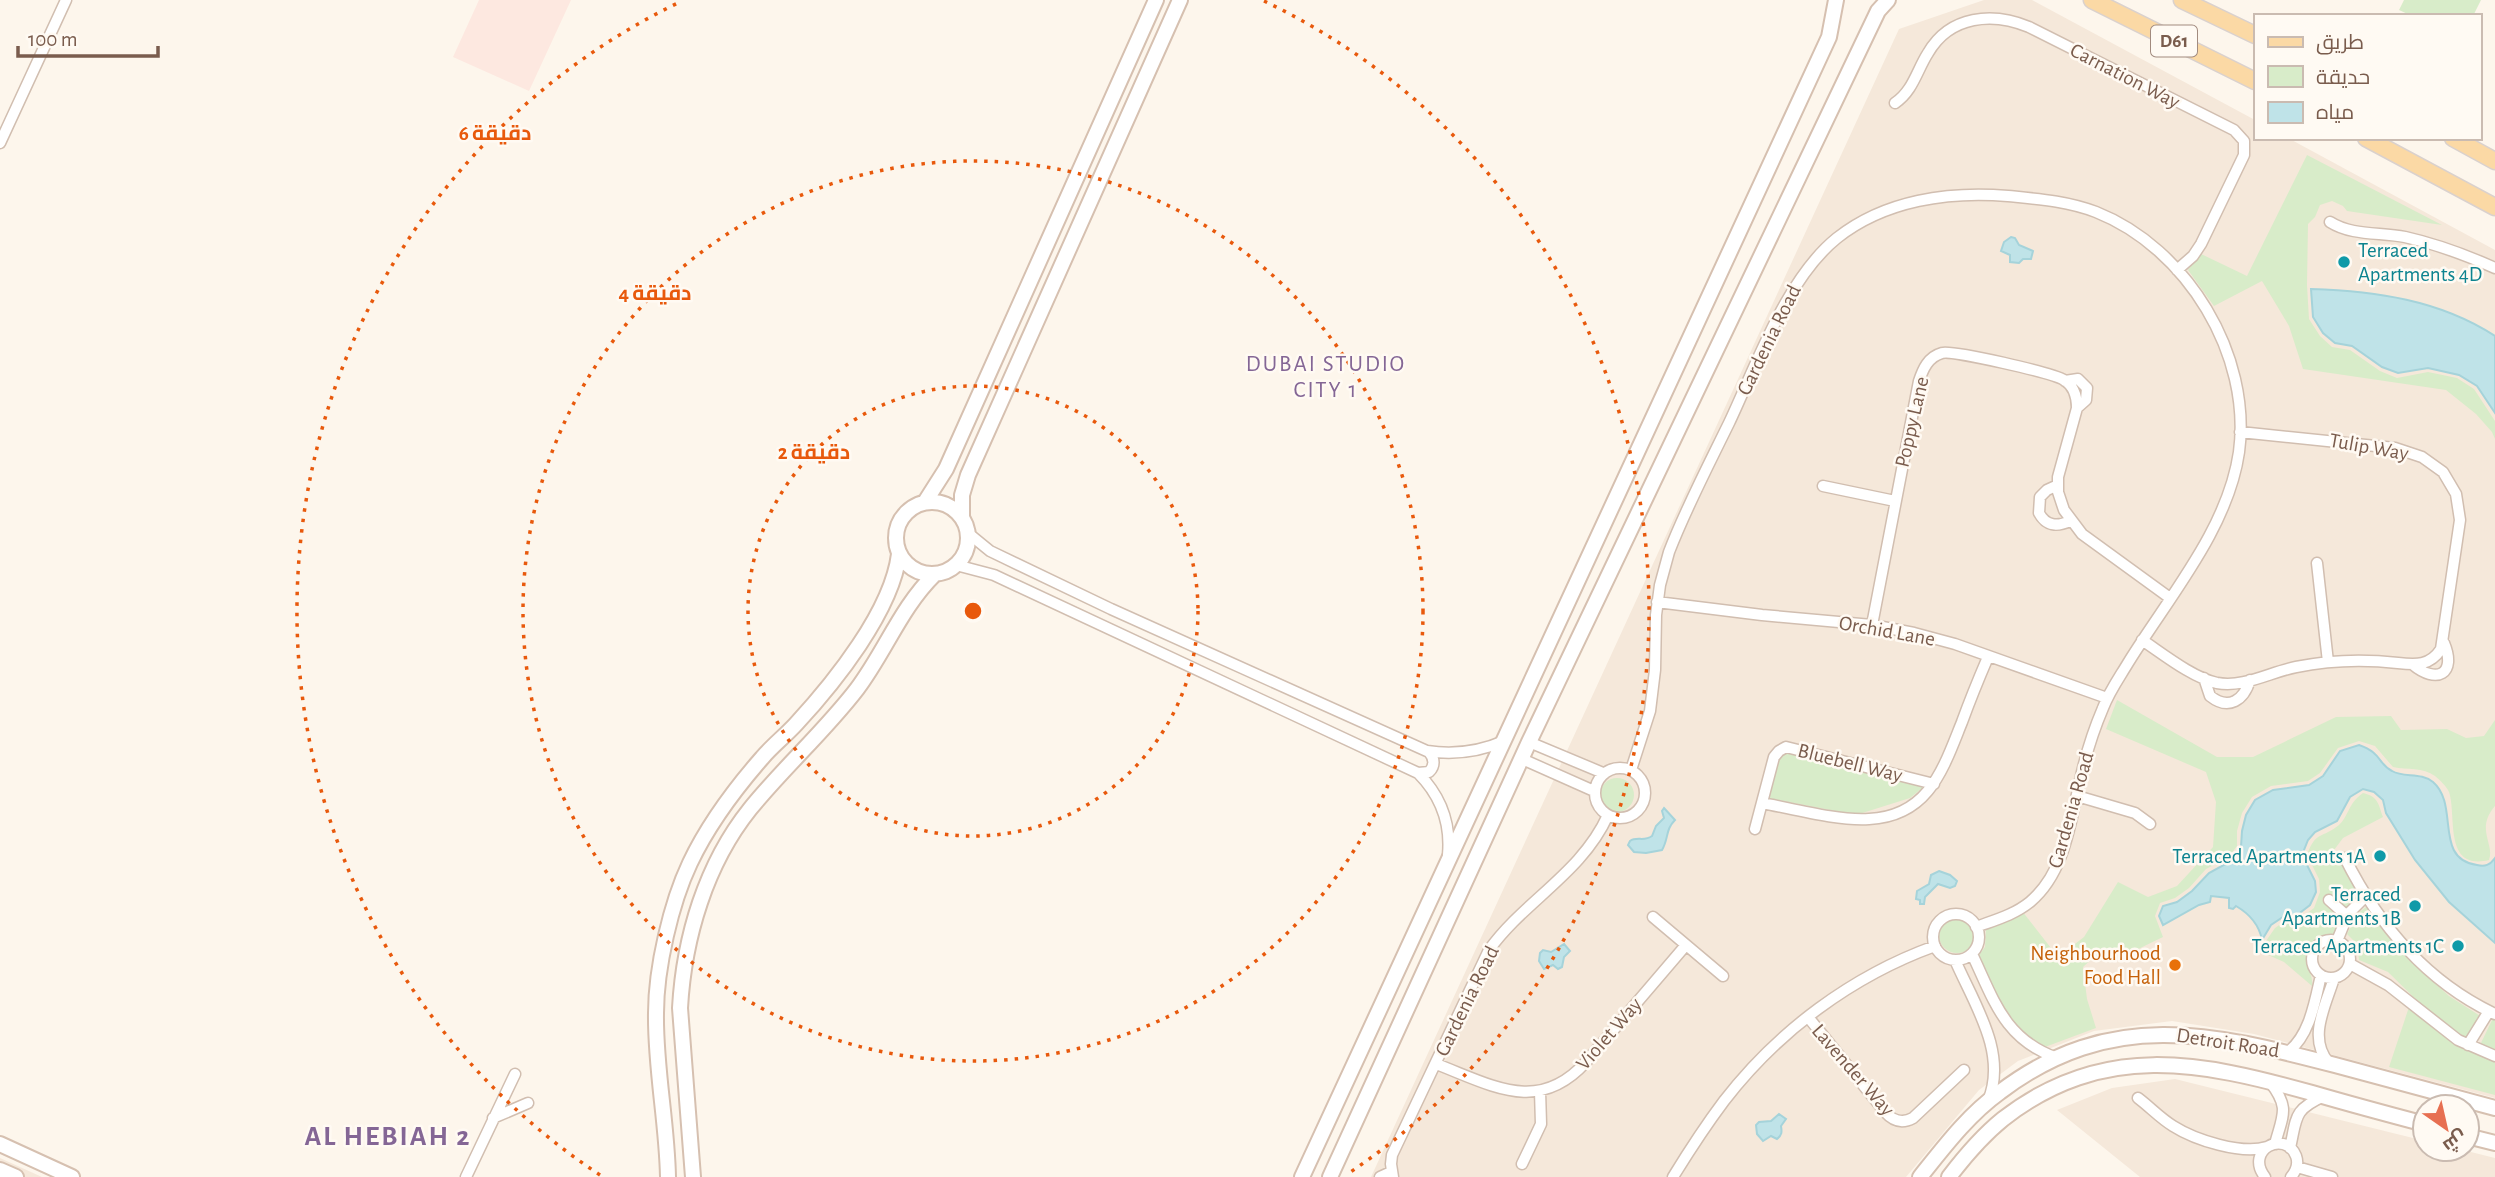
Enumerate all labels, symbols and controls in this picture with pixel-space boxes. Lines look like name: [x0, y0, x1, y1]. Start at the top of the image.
scale bar: [18, 14, 158, 58]
legend: [2254, 14, 2481, 140]
road number: D61: [2151, 25, 2197, 56]
text: 100 m: [28, 29, 78, 50]
text: طريق: [2316, 32, 2364, 55]
street label: Carnation Way: [2067, 39, 2183, 113]
text: حديقة: [2316, 67, 2370, 88]
text: مياه: [2316, 102, 2354, 123]
text: 6 دقيقة: [459, 123, 531, 145]
place label: Terraced Apartments 4D: [2358, 240, 2482, 285]
marker: Terraced Apartments 4D: [2336, 254, 2352, 270]
street label: Gardenia Road: [1733, 281, 1805, 399]
text: 4 دقيقة: [618, 283, 692, 305]
district label: DUBAI STUDIO CITY 1: [1246, 353, 1406, 402]
street label: Poppy Lane: [1891, 375, 1933, 469]
street label: Tulip Way: [2328, 430, 2410, 464]
text: 2 دقيقة: [778, 442, 850, 464]
centre of rings: [961, 599, 985, 623]
street label: Orchid Lane: [1837, 612, 1937, 650]
street label: Bluebell Way: [1795, 740, 1905, 786]
street label: Gardenia Road: [2044, 749, 2098, 871]
place label: Terraced Apartments 1A: [2172, 846, 2366, 867]
marker: Terraced Apartments 1A: [2372, 848, 2388, 864]
place label: Terraced Apartments 1B: [2282, 884, 2401, 929]
marker: Terraced Apartments 1B: [2407, 898, 2423, 914]
place label: Terraced Apartments 1C: [2251, 936, 2444, 957]
marker: Terraced Apartments 1C: [2450, 938, 2466, 954]
street label: Gardenia Road: [1431, 942, 1503, 1060]
place label: Neighbourhood Food Hall: [2030, 943, 2161, 988]
marker: Neighbourhood Food Hall: [2167, 957, 2183, 973]
street label: Violet Way: [1572, 994, 1646, 1074]
street label: Lavender Way: [1808, 1020, 1898, 1120]
street label: Detroit Road: [2175, 1024, 2281, 1062]
north arrow: [2411, 1093, 2481, 1163]
district label: AL HEBIAH 2: [304, 1123, 472, 1151]
text: ش: [2439, 1125, 2471, 1156]

